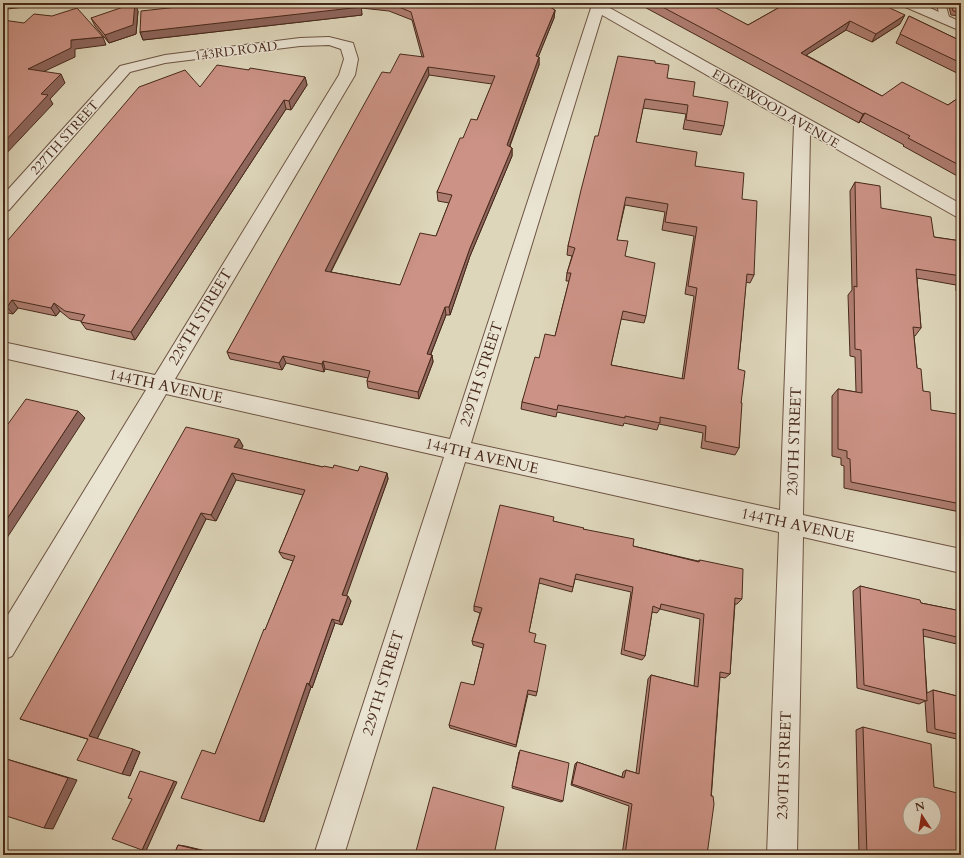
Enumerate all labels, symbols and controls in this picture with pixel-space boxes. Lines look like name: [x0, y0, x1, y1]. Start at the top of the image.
street label: 143RD ROAD: [194, 37, 278, 65]
street label: EDGEWOOD AVENUE: [708, 65, 843, 153]
street label: 227TH STREET: [26, 96, 103, 179]
street label: 228TH STREET: [163, 265, 237, 369]
street label: 229TH STREET: [455, 319, 507, 429]
street label: 144TH AVENUE: [107, 364, 225, 408]
street label: 230TH STREET: [782, 386, 806, 496]
street label: 144TH AVENUE: [423, 433, 541, 479]
street label: 144TH AVENUE: [739, 503, 857, 547]
street label: 229TH STREET: [357, 628, 409, 738]
street label: 230TH STREET: [772, 710, 796, 820]
north arrow: [902, 796, 942, 836]
text: N: [914, 798, 927, 815]

